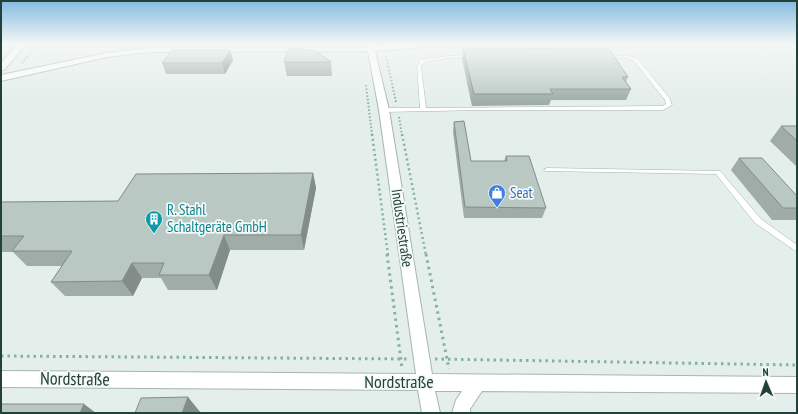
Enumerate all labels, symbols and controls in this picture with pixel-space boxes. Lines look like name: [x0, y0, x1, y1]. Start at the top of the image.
shop icon: Seat: [487, 183, 507, 208]
place label: Seat: [510, 183, 533, 202]
street label: Industriestraße: [388, 188, 417, 268]
place label: R. Stahl Schaltgeräte GmbH: [167, 200, 267, 236]
building icon: R. Stahl Schaltgeräte GmbH: [144, 209, 164, 234]
north arrow: [746, 362, 786, 402]
text: N: [762, 365, 769, 379]
street label: Nordstraße: [40, 366, 110, 391]
street label: Nordstraße: [364, 370, 434, 393]

